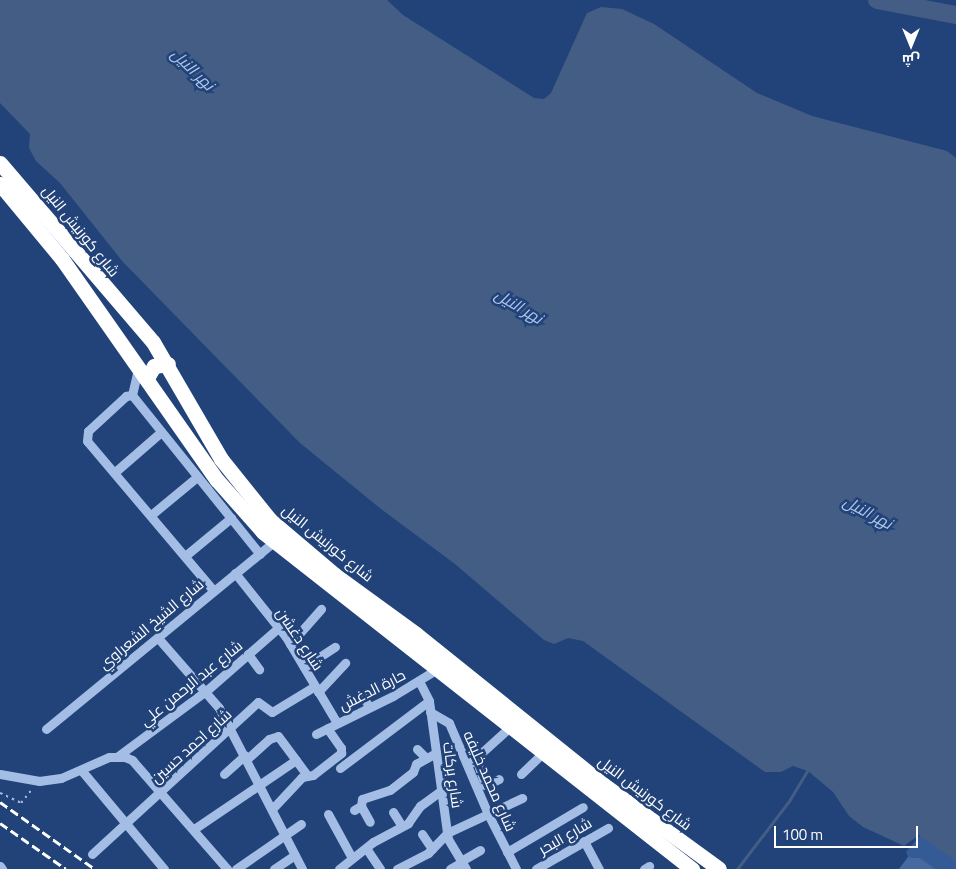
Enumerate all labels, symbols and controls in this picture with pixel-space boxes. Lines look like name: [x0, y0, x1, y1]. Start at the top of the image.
north arrow: [886, 20, 936, 70]
water label: نهر النيل: [167, 44, 219, 94]
text: ش: [902, 50, 920, 71]
street label: شارع كورنيش النيل: [39, 182, 123, 280]
water label: نهر النيل: [492, 284, 546, 328]
water label: نهر النيل: [840, 491, 896, 533]
street label: شارع كورنيش النيل: [279, 501, 377, 585]
street label: شارع الشيخ الشعراوي: [95, 575, 207, 673]
street label: شارع دغشن: [273, 604, 327, 674]
street label: شارع عبد الرحمن علي: [136, 636, 246, 730]
street label: حارة الدغش: [336, 666, 408, 714]
street label: شارع احمد حسين: [147, 705, 235, 787]
street label: شارع محمد خليفه: [460, 728, 520, 834]
street label: شارع بركات: [439, 741, 467, 809]
street label: شارع كورنيش النيل: [595, 752, 695, 834]
street label: شارع البحر: [535, 814, 595, 858]
scale bar: [776, 816, 920, 848]
text: 100 m: [782, 823, 823, 846]

